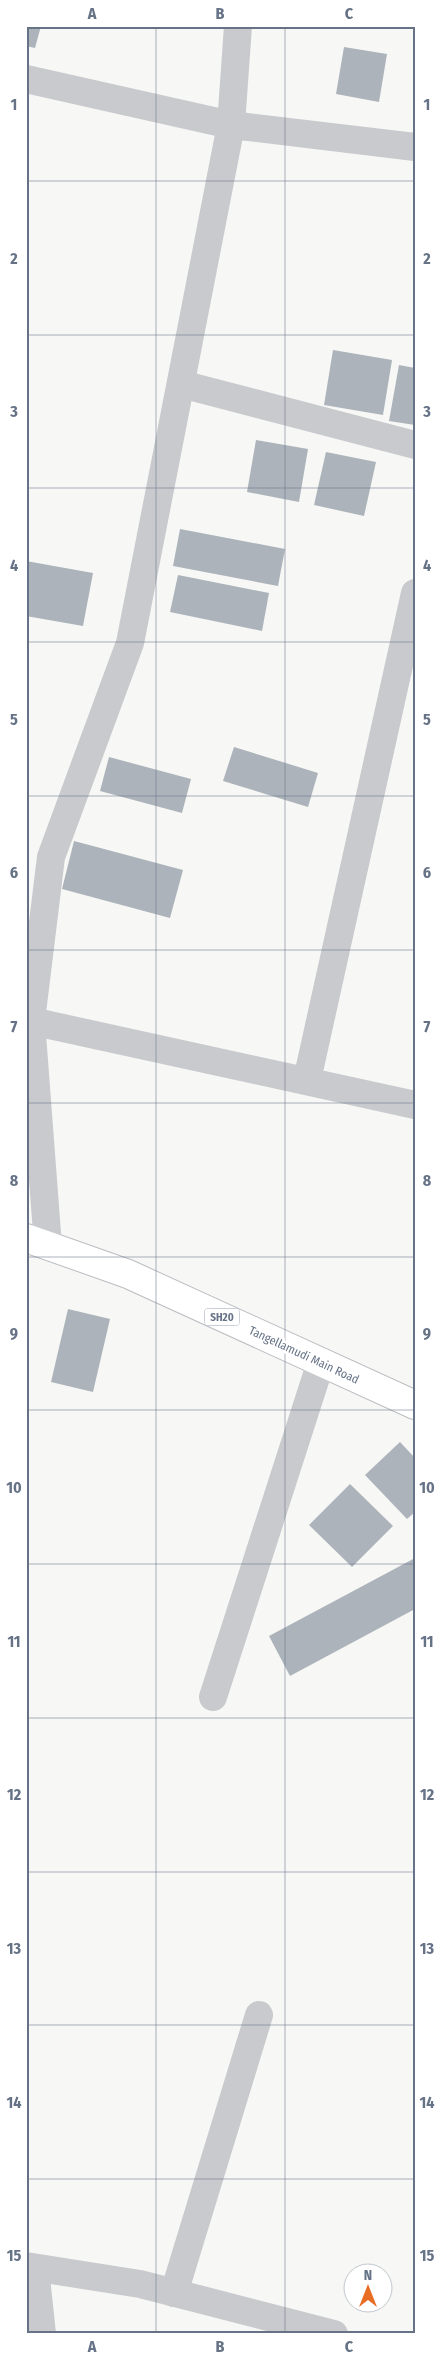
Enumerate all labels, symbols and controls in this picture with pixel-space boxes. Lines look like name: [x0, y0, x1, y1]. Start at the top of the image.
text: A: [87, 4, 97, 23]
text: B: [216, 4, 225, 23]
text: C: [345, 4, 354, 23]
text: 1: [11, 95, 17, 114]
text: 1: [424, 95, 430, 114]
text: 2: [9, 249, 18, 268]
text: 2: [422, 249, 431, 268]
text: 3: [9, 402, 18, 421]
text: 3: [422, 402, 431, 421]
text: 4: [10, 556, 18, 575]
text: 4: [423, 556, 431, 575]
text: 5: [10, 710, 18, 729]
text: 5: [423, 710, 431, 729]
text: 6: [10, 863, 18, 882]
text: 6: [423, 863, 431, 882]
text: 7: [11, 1017, 18, 1036]
text: 7: [424, 1017, 431, 1036]
text: 8: [10, 1171, 19, 1190]
text: 8: [423, 1171, 432, 1190]
road number: SH20: [204, 1308, 240, 1325]
street label: Tangellamudi Main Road: [247, 1323, 361, 1387]
text: 9: [10, 1324, 18, 1343]
text: 9: [423, 1324, 431, 1343]
text: 10: [6, 1478, 22, 1497]
text: 10: [419, 1478, 435, 1497]
text: 11: [7, 1632, 21, 1651]
text: 11: [420, 1632, 434, 1651]
text: 12: [7, 1785, 22, 1804]
text: 12: [420, 1785, 435, 1804]
text: 13: [7, 1939, 22, 1958]
text: 13: [420, 1939, 435, 1958]
text: 14: [7, 2093, 22, 2112]
text: 14: [420, 2093, 435, 2112]
text: 15: [7, 2246, 21, 2265]
text: 15: [420, 2246, 434, 2265]
north arrow: [344, 2262, 394, 2312]
text: N: [364, 2267, 372, 2284]
text: A: [87, 2337, 97, 2356]
text: B: [216, 2337, 225, 2356]
text: C: [345, 2337, 354, 2356]

